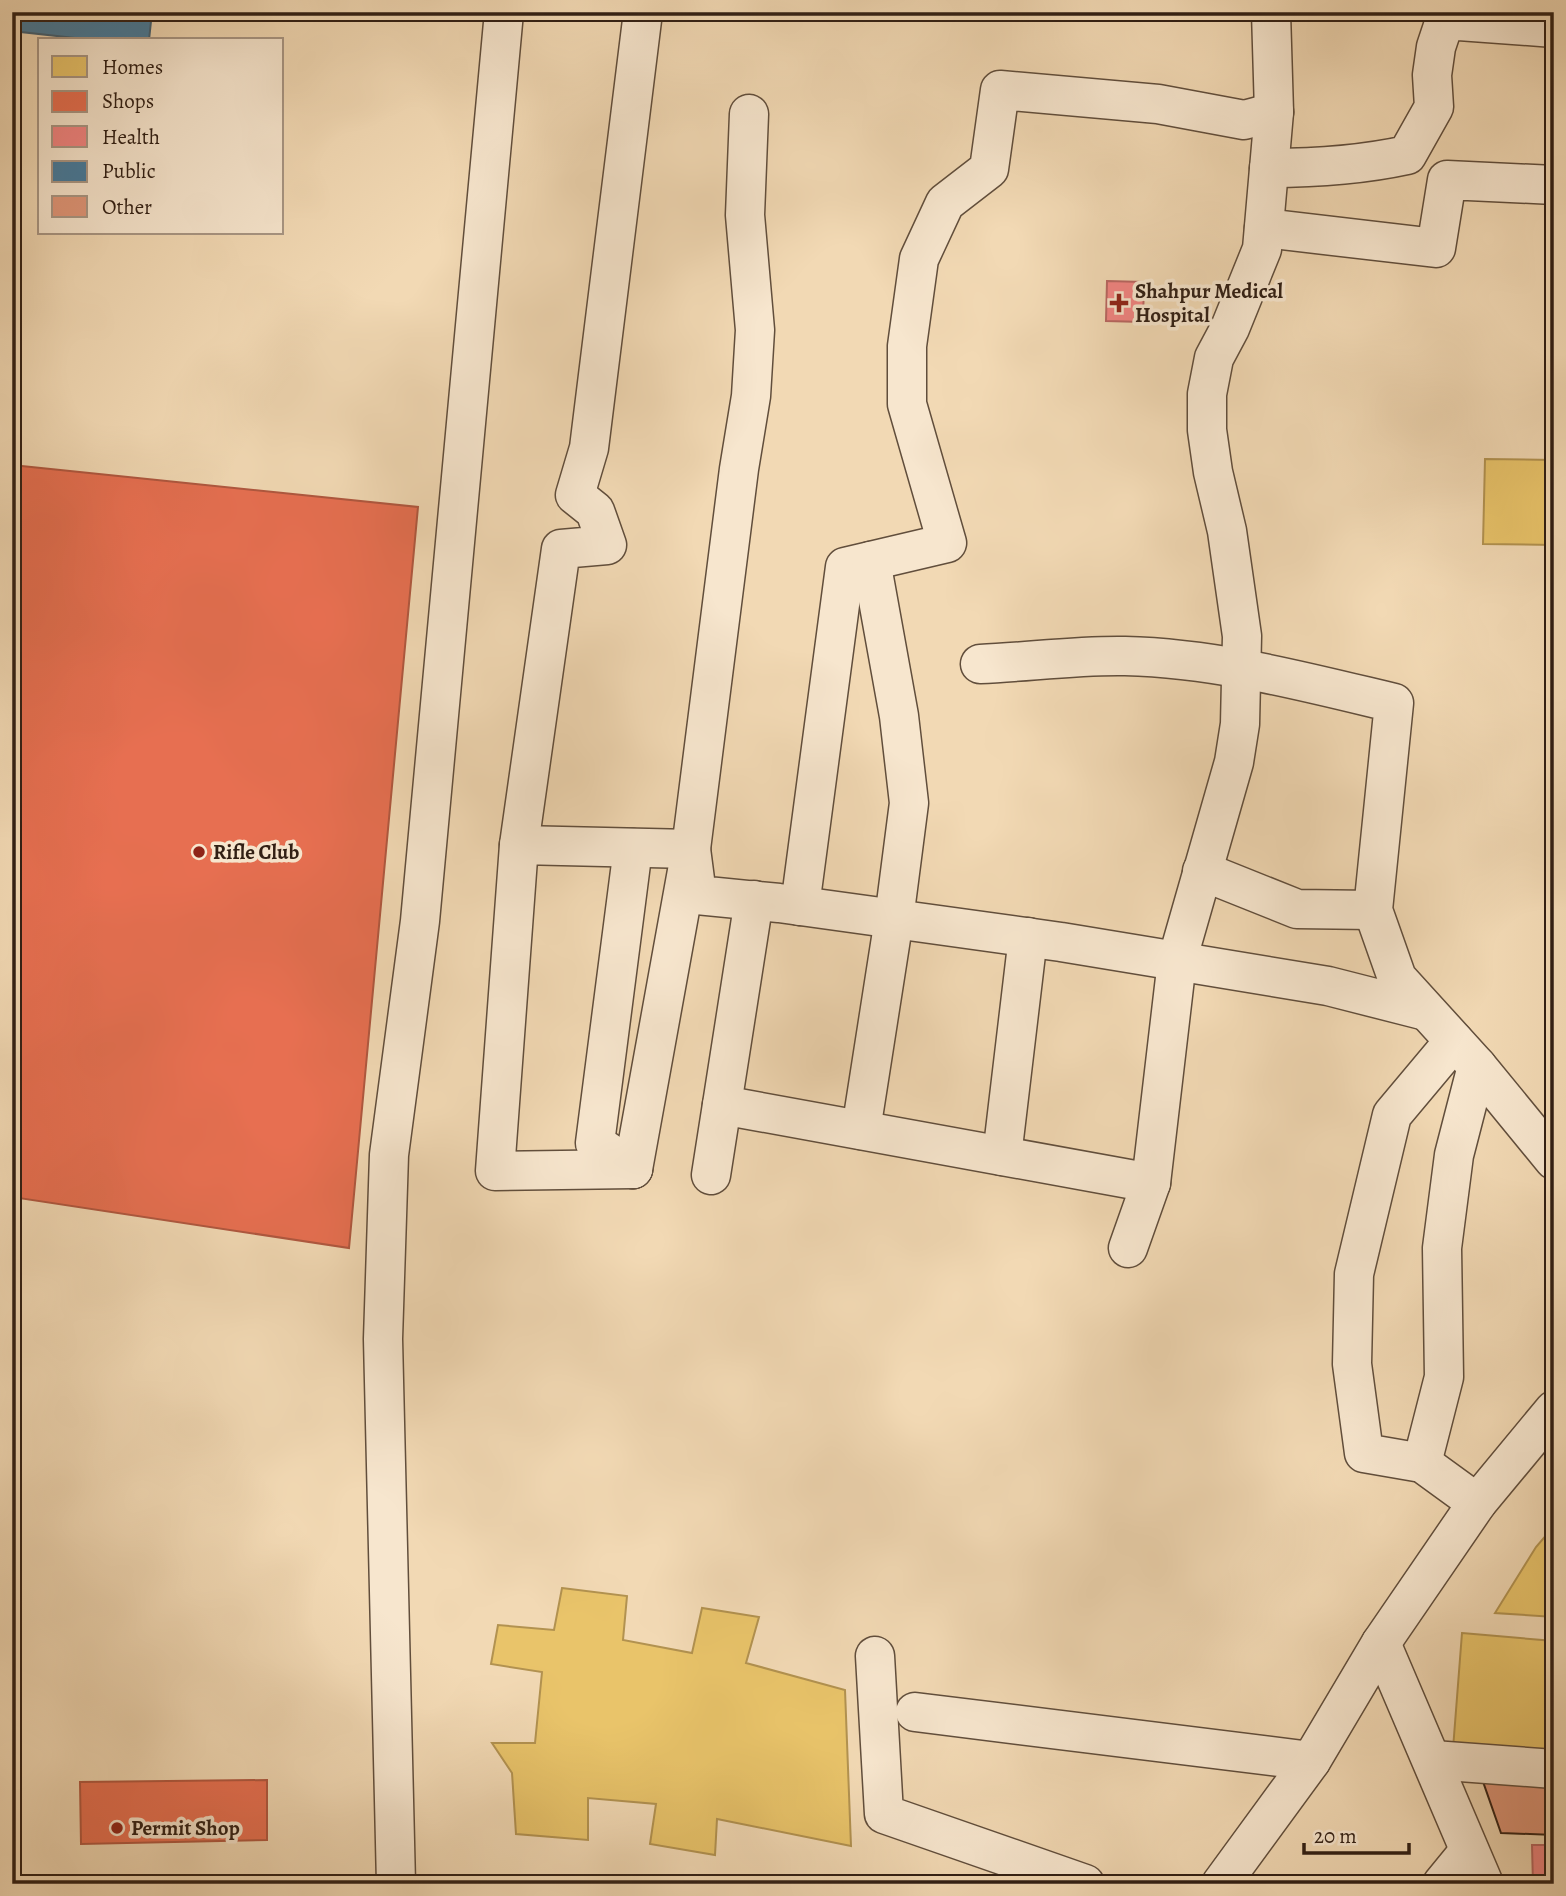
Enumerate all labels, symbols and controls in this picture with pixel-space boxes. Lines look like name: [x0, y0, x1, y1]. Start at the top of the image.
legend: [38, 38, 284, 234]
text: Homes: [102, 53, 163, 81]
text: Shops: [102, 87, 154, 115]
text: Health: [102, 123, 160, 151]
text: Public: [102, 157, 156, 185]
text: Other: [102, 193, 152, 221]
place label: Shahpur Medical Hospital: [1135, 277, 1284, 329]
marker: Shahpur Medical Hospital: [1109, 293, 1129, 313]
place label: Rifle Club: [213, 838, 300, 866]
marker: Rifle Club: [191, 844, 207, 860]
scale bar: [1304, 1812, 1408, 1856]
place label: Permit Shop: [131, 1814, 240, 1842]
marker: Permit Shop: [109, 1820, 125, 1836]
text: 20 m: [1314, 1822, 1357, 1850]

